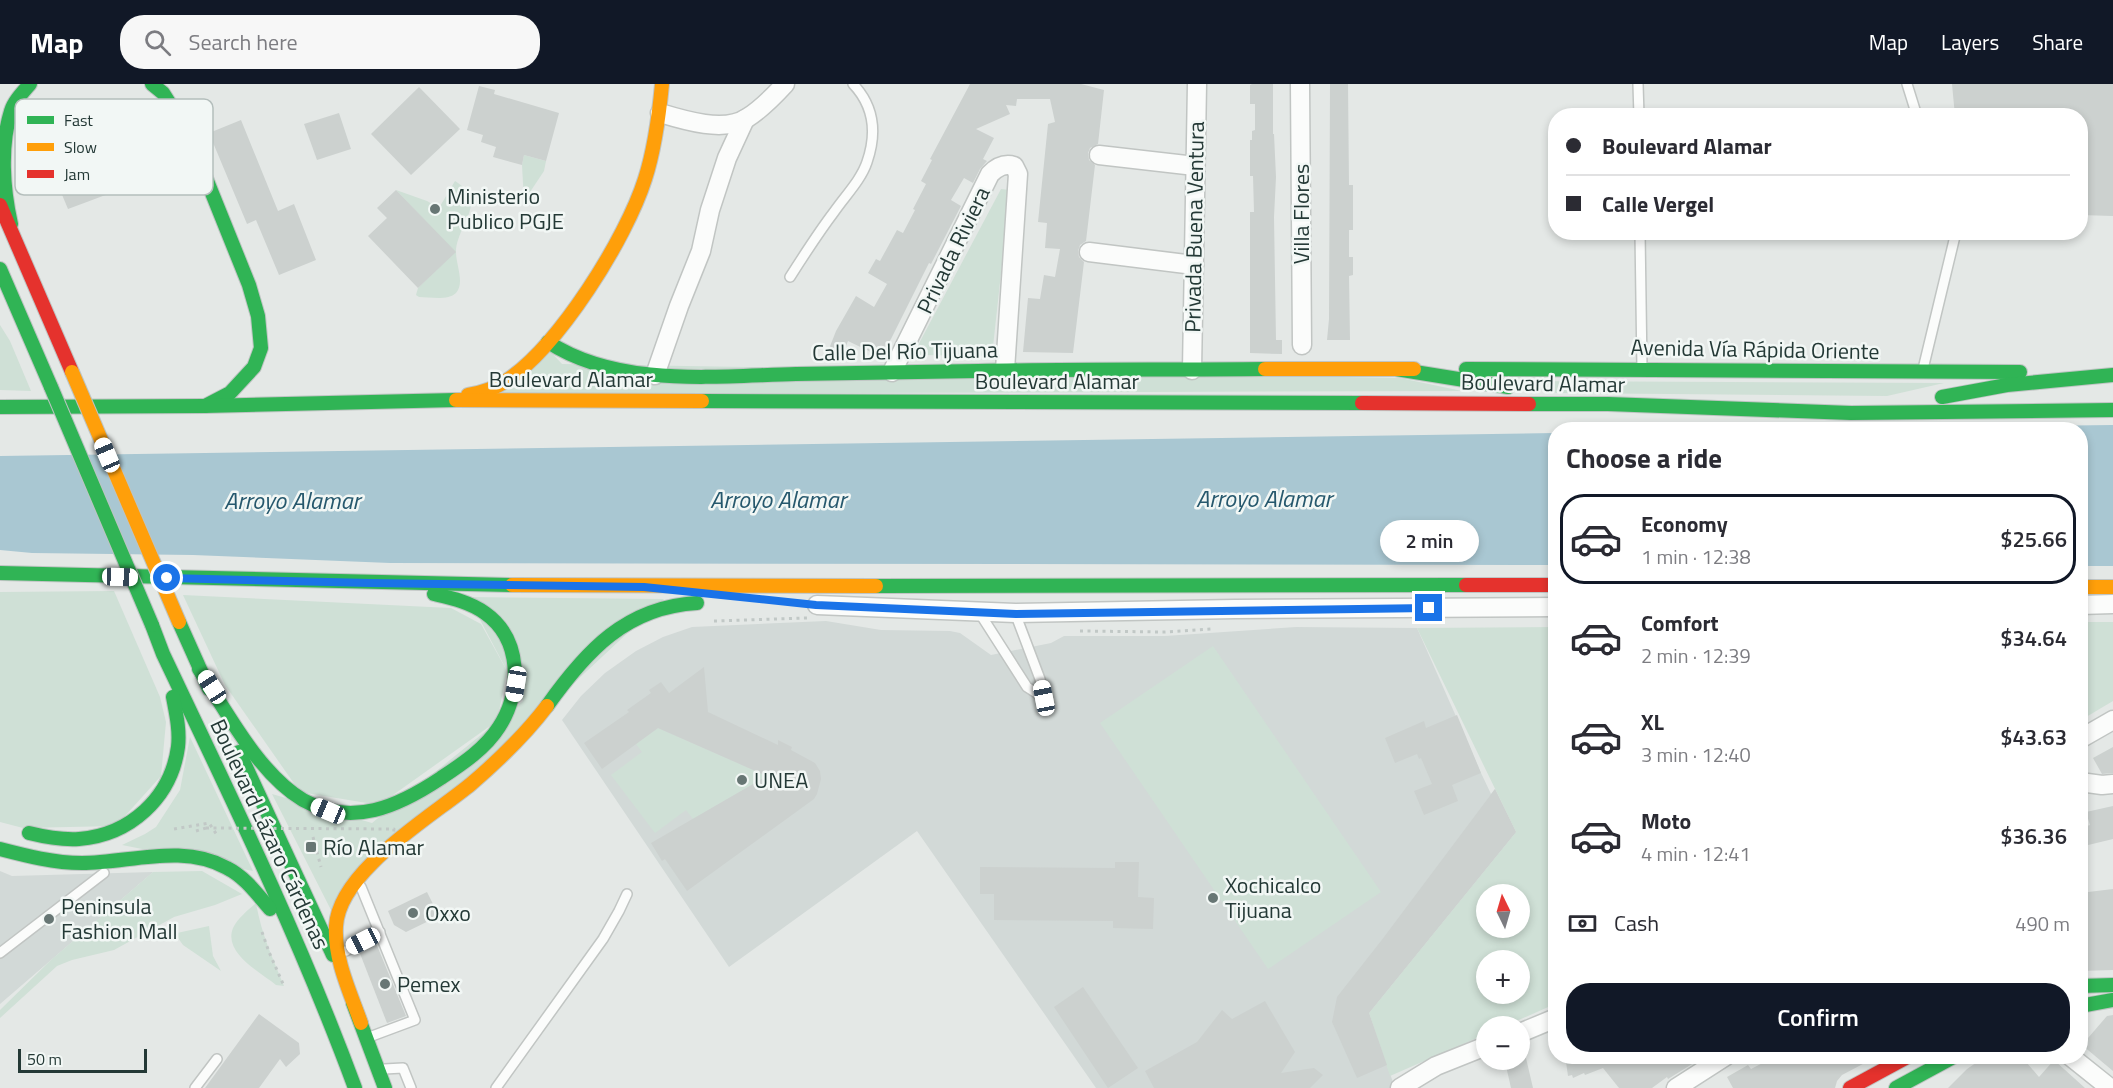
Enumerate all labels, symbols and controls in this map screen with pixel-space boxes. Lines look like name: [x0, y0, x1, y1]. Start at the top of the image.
search box: [120, 15, 540, 69]
text: Map: [30, 21, 84, 64]
text: Search here: [189, 25, 298, 59]
icon: search: [141, 26, 174, 59]
text: Map: [1869, 26, 1908, 58]
text: Layers: [1941, 26, 1999, 58]
text: Share: [2032, 26, 2083, 58]
legend: [15, 99, 213, 195]
text: Fast: [64, 108, 93, 132]
street label: Privada Buena Ventura: [1175, 121, 1213, 333]
text: Boulevard Alamar: [1602, 129, 1772, 163]
text: Slow: [64, 135, 97, 159]
text: Jam: [64, 162, 90, 186]
street label: Villa Flores: [1284, 164, 1318, 264]
place label: Ministerio Publico PGJE: [447, 179, 564, 238]
street label: Privada Riviera: [907, 181, 999, 319]
text: Calle Vergel: [1602, 187, 1714, 221]
marker: Ministerio Publico PGJE: [428, 202, 442, 216]
street label: Avenida Vía Rápida Oriente: [1630, 330, 1880, 368]
street label: Calle Del Río Tijuana: [812, 332, 998, 370]
street label: Boulevard Alamar: [489, 362, 654, 396]
street label: Boulevard Alamar: [975, 364, 1140, 398]
street label: Boulevard Alamar: [1461, 365, 1626, 401]
car: [92, 435, 122, 475]
text: Choose a ride: [1566, 437, 1722, 478]
water label: Arroyo Alamar: [1196, 480, 1335, 516]
water label: Arroyo Alamar: [710, 481, 849, 517]
water label: Arroyo Alamar: [224, 482, 363, 518]
text: Economy: [1641, 507, 1728, 541]
icon: car: [1569, 512, 1623, 566]
callout: 2 min: [1380, 521, 1478, 563]
text: $25.66: [2000, 522, 2067, 556]
text: 2 min: [1405, 525, 1454, 556]
text: 1 min · 12:38: [1641, 541, 1751, 572]
route start: [153, 564, 180, 591]
car: [102, 567, 138, 587]
route end: [1415, 594, 1442, 621]
text: Comfort: [1641, 606, 1719, 640]
icon: car: [1569, 611, 1623, 665]
text: $34.64: [2000, 621, 2067, 655]
text: 2 min · 12:39: [1641, 640, 1751, 671]
car: [504, 665, 528, 703]
car: [195, 667, 229, 707]
car: [1032, 679, 1056, 717]
text: XL: [1641, 705, 1664, 739]
icon: car: [1569, 710, 1623, 764]
street label: Boulevard Lázaro Cárdenas: [202, 713, 338, 955]
text: $43.63: [2000, 720, 2067, 754]
text: 3 min · 12:40: [1641, 739, 1751, 770]
place label: UNEA: [754, 763, 808, 797]
marker: UNEA: [735, 773, 749, 787]
car: [308, 796, 348, 826]
text: Moto: [1641, 804, 1691, 838]
icon: car: [1569, 809, 1623, 863]
text: $36.36: [2000, 819, 2067, 853]
place label: Río Alamar: [323, 830, 424, 864]
text: 4 min · 12:41: [1641, 838, 1751, 869]
marker: Río Alamar: [304, 840, 318, 854]
place label: Xochicalco Tijuana: [1225, 868, 1321, 927]
north arrow: [1476, 884, 1530, 938]
map controls: [1476, 884, 1530, 1070]
place label: Peninsula Fashion Mall: [61, 889, 178, 948]
marker: Xochicalco Tijuana: [1206, 891, 1220, 905]
place label: Oxxo: [425, 896, 471, 930]
marker: Oxxo: [406, 906, 420, 920]
text: Cash: [1614, 906, 1659, 940]
icon: cash: [1566, 907, 1599, 940]
text: 490 m: [2015, 908, 2070, 939]
marker: Peninsula Fashion Mall: [42, 912, 56, 926]
car: [343, 925, 383, 957]
button: +: [1476, 950, 1530, 1004]
place label: Pemex: [397, 967, 460, 1001]
marker: Pemex: [378, 977, 392, 991]
button: Confirm: [1566, 983, 2070, 1052]
button: −: [1476, 1016, 1530, 1070]
scale bar: [18, 1046, 147, 1074]
text: 50 m: [27, 1047, 62, 1071]

